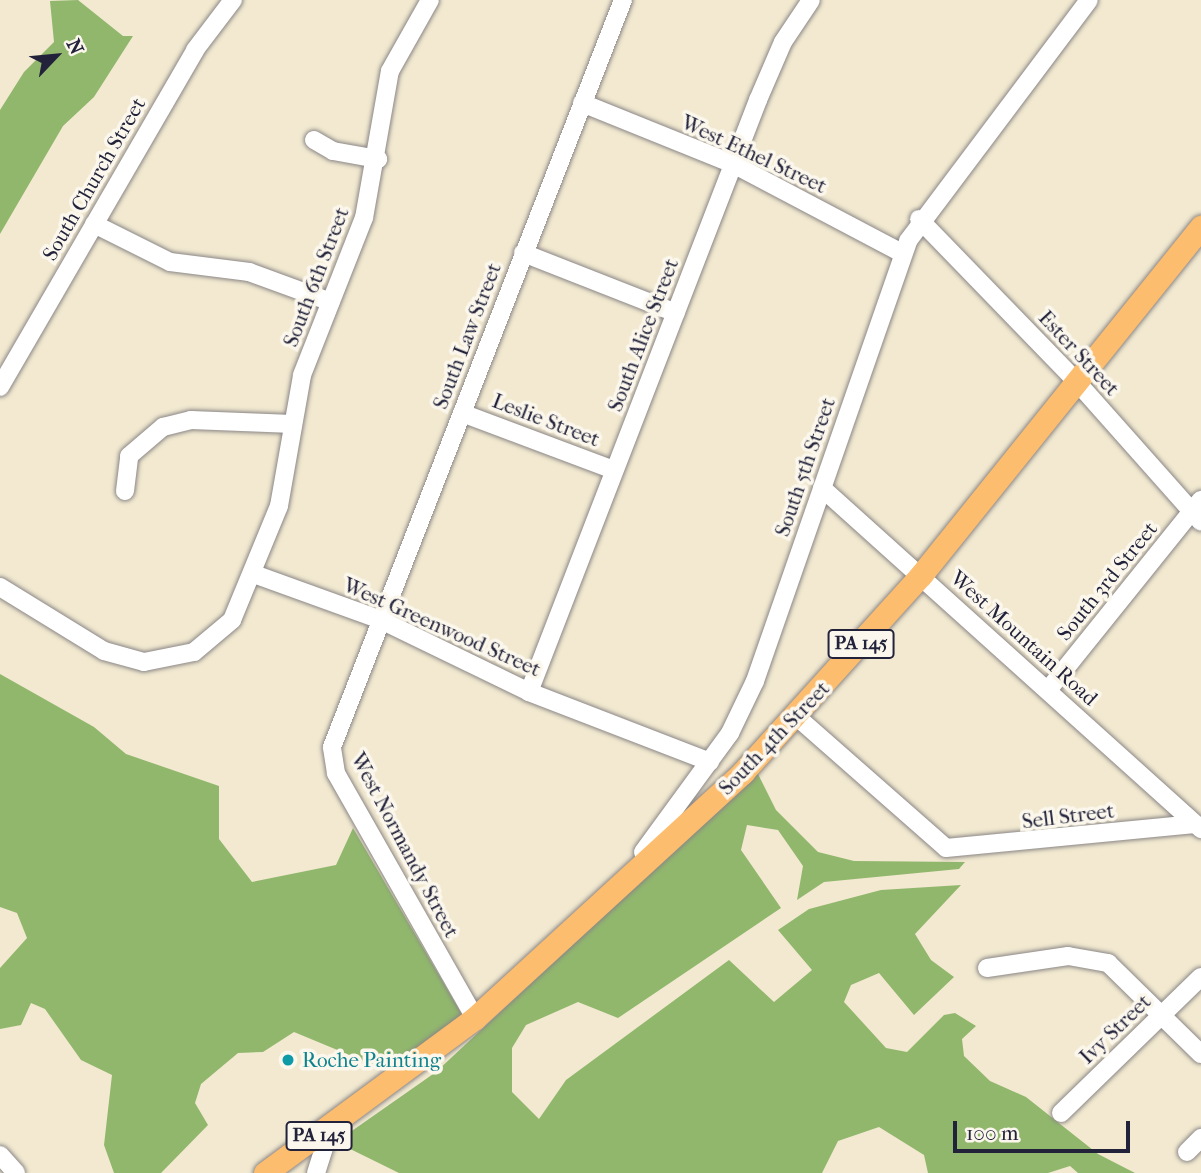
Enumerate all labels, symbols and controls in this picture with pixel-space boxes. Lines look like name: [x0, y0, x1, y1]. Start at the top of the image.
north arrow: [21, 21, 91, 91]
text: N: [62, 35, 88, 58]
street label: South Church Street: [37, 93, 151, 265]
street label: West Ethel Street: [677, 109, 831, 199]
street label: South 6th Street: [278, 204, 354, 350]
street label: South Alice Street: [602, 255, 684, 415]
street label: South Law Street: [428, 259, 506, 413]
street label: Ester Street: [1033, 305, 1125, 401]
street label: Leslie Street: [489, 388, 603, 452]
street label: South 5th Street: [769, 394, 841, 540]
street label: South 3rd Street: [1051, 517, 1163, 645]
street label: West Mountain Road: [945, 565, 1103, 711]
street label: West Greenwood Street: [339, 572, 545, 682]
road number: PA 145: [826, 628, 896, 660]
street label: South 4th Street: [713, 676, 835, 800]
street label: West Normandy Street: [346, 748, 464, 942]
street label: Sell Street: [1020, 798, 1116, 834]
street label: Ivy Street: [1074, 989, 1156, 1069]
place label: Roche Painting: [302, 1047, 441, 1073]
marker: Roche Painting: [280, 1052, 296, 1068]
scale bar: [956, 1106, 1133, 1150]
road number: PA 145: [284, 1120, 354, 1152]
text: 100 m: [966, 1121, 1019, 1145]

